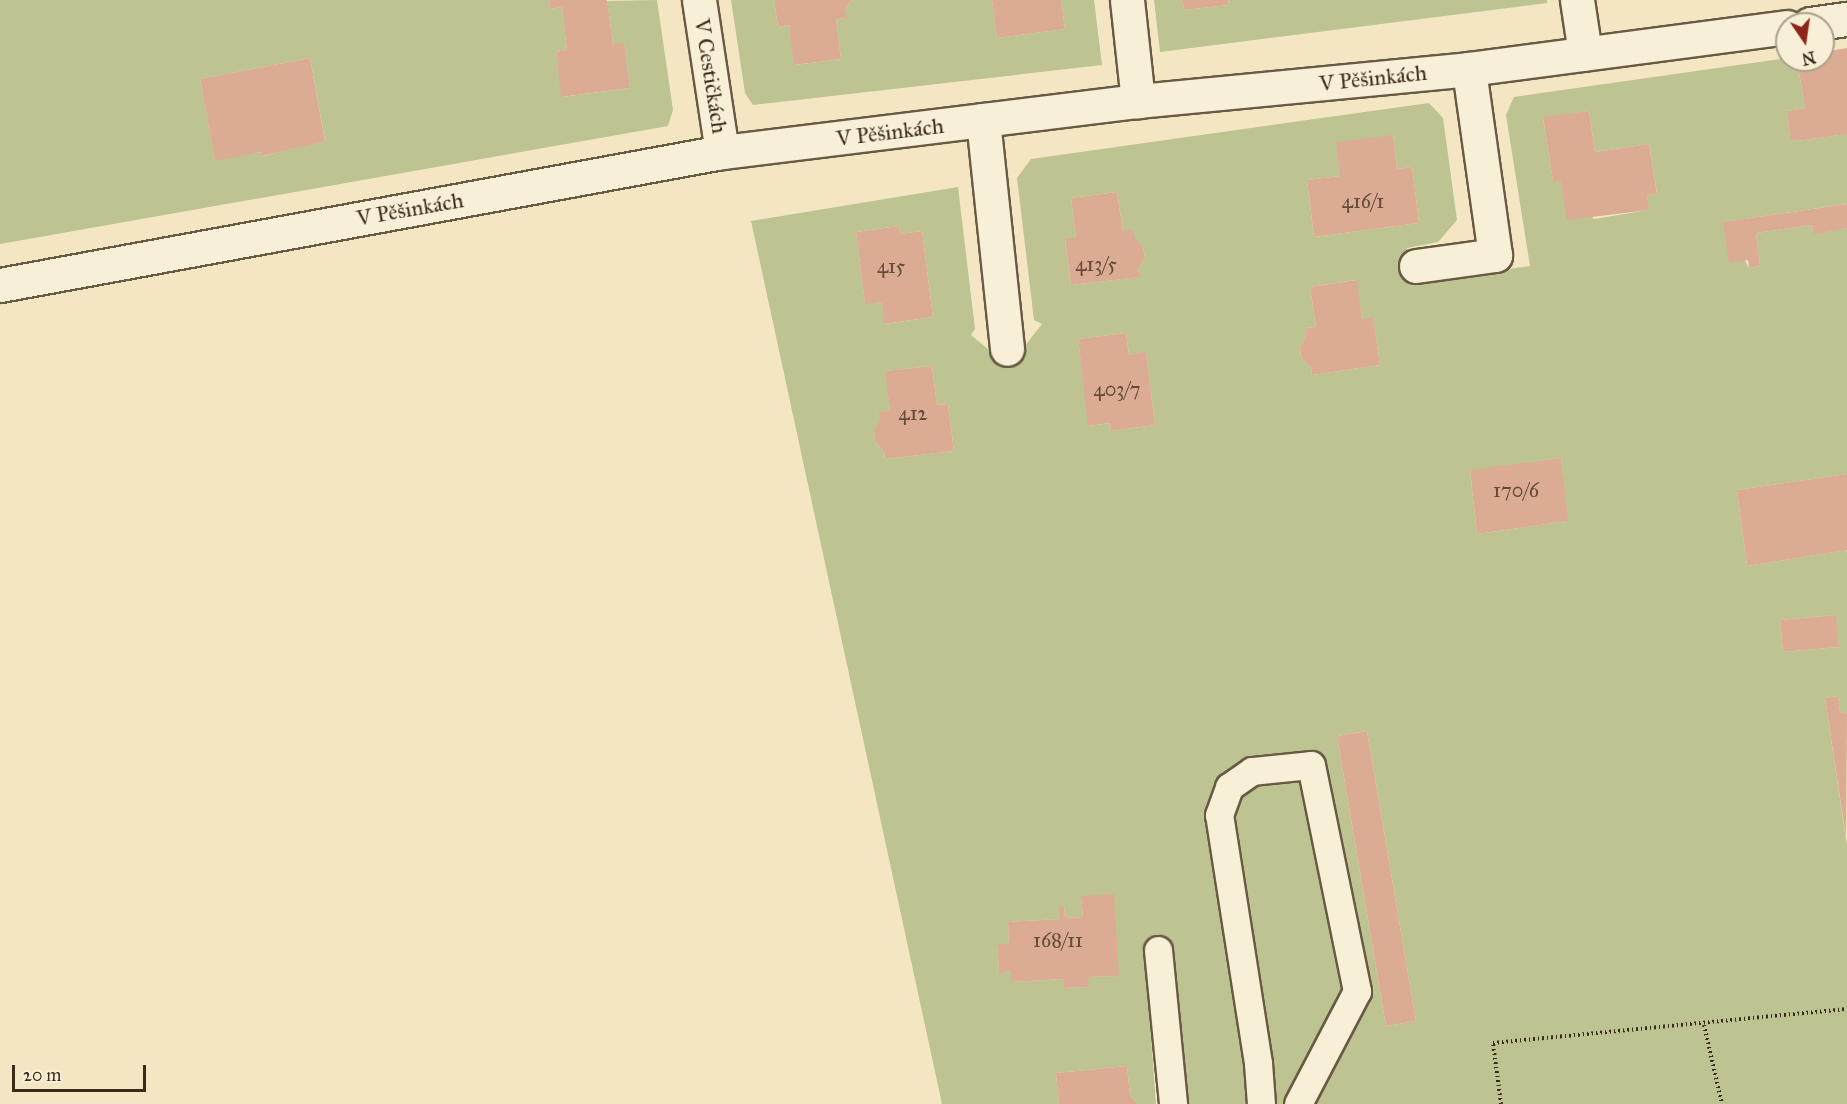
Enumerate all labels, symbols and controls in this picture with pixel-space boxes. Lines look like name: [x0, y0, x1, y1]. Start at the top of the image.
north arrow: [1775, 12, 1835, 72]
street label: V Cestičkách: [689, 17, 733, 135]
text: N: [1800, 47, 1817, 69]
street label: V Pěšinkách: [1318, 59, 1428, 97]
street label: V Pěšinkách: [835, 112, 945, 152]
street label: V Pěšinkách: [354, 187, 466, 231]
house number: 416/1: [1342, 189, 1384, 213]
house number: 413/5: [1075, 252, 1117, 276]
house number: 415: [877, 254, 905, 278]
house number: 403/7: [1094, 377, 1140, 401]
house number: 412: [899, 401, 927, 425]
house number: 170/6: [1493, 478, 1539, 502]
house number: 168/11: [1033, 928, 1083, 952]
scale bar: [15, 1053, 148, 1091]
text: 20 m: [23, 1064, 61, 1086]

